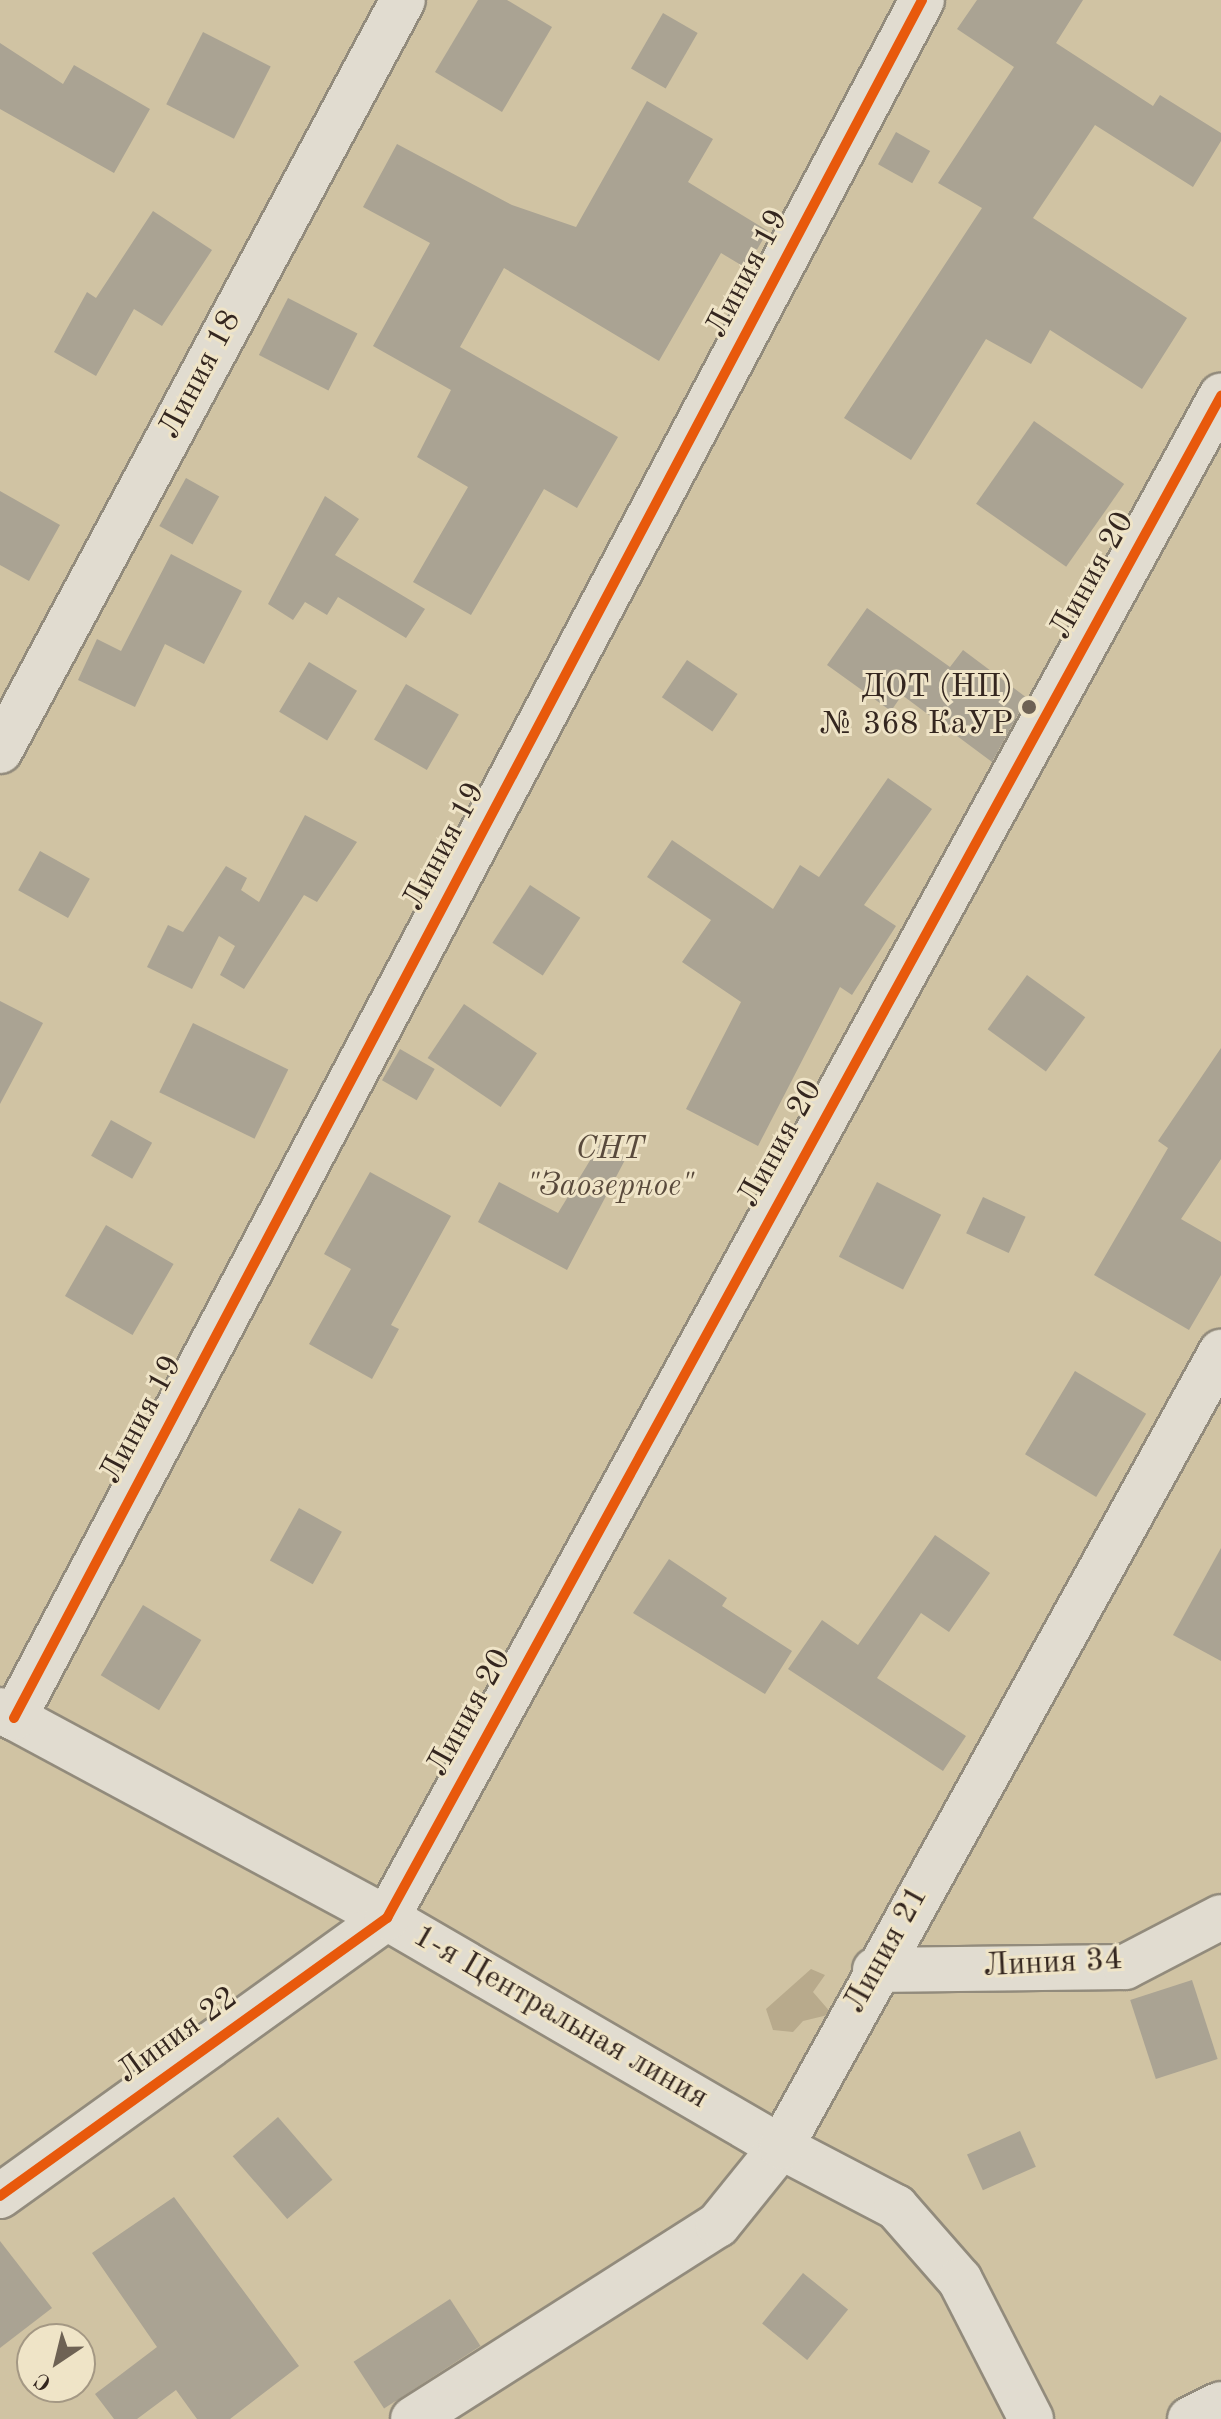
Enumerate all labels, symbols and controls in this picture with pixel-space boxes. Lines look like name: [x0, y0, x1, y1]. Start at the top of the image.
street label: Линия 19: [698, 203, 798, 345]
street label: Линия 18: [151, 304, 251, 446]
street label: Линия 20: [1042, 506, 1144, 646]
place label: ДОТ (НП) № 368 КаУР: [820, 670, 1013, 745]
marker: ДОТ (НП) № 368 КаУР: [1020, 698, 1038, 716]
street label: Линия 19: [395, 776, 495, 918]
street label: Линия 20: [730, 1074, 832, 1214]
park label: СНТ "Заозерное": [526, 1132, 694, 1207]
street label: Линия 19: [92, 1349, 192, 1491]
street label: Линия 20: [419, 1643, 521, 1783]
street label: Линия 21: [836, 1880, 938, 2020]
street label: 1-я Центральная линия: [406, 1918, 714, 2118]
street label: Линия 34: [982, 1941, 1124, 1987]
street label: Линия 22: [110, 1979, 246, 2093]
north arrow: [16, 2323, 96, 2403]
text: С: [31, 2368, 56, 2394]

